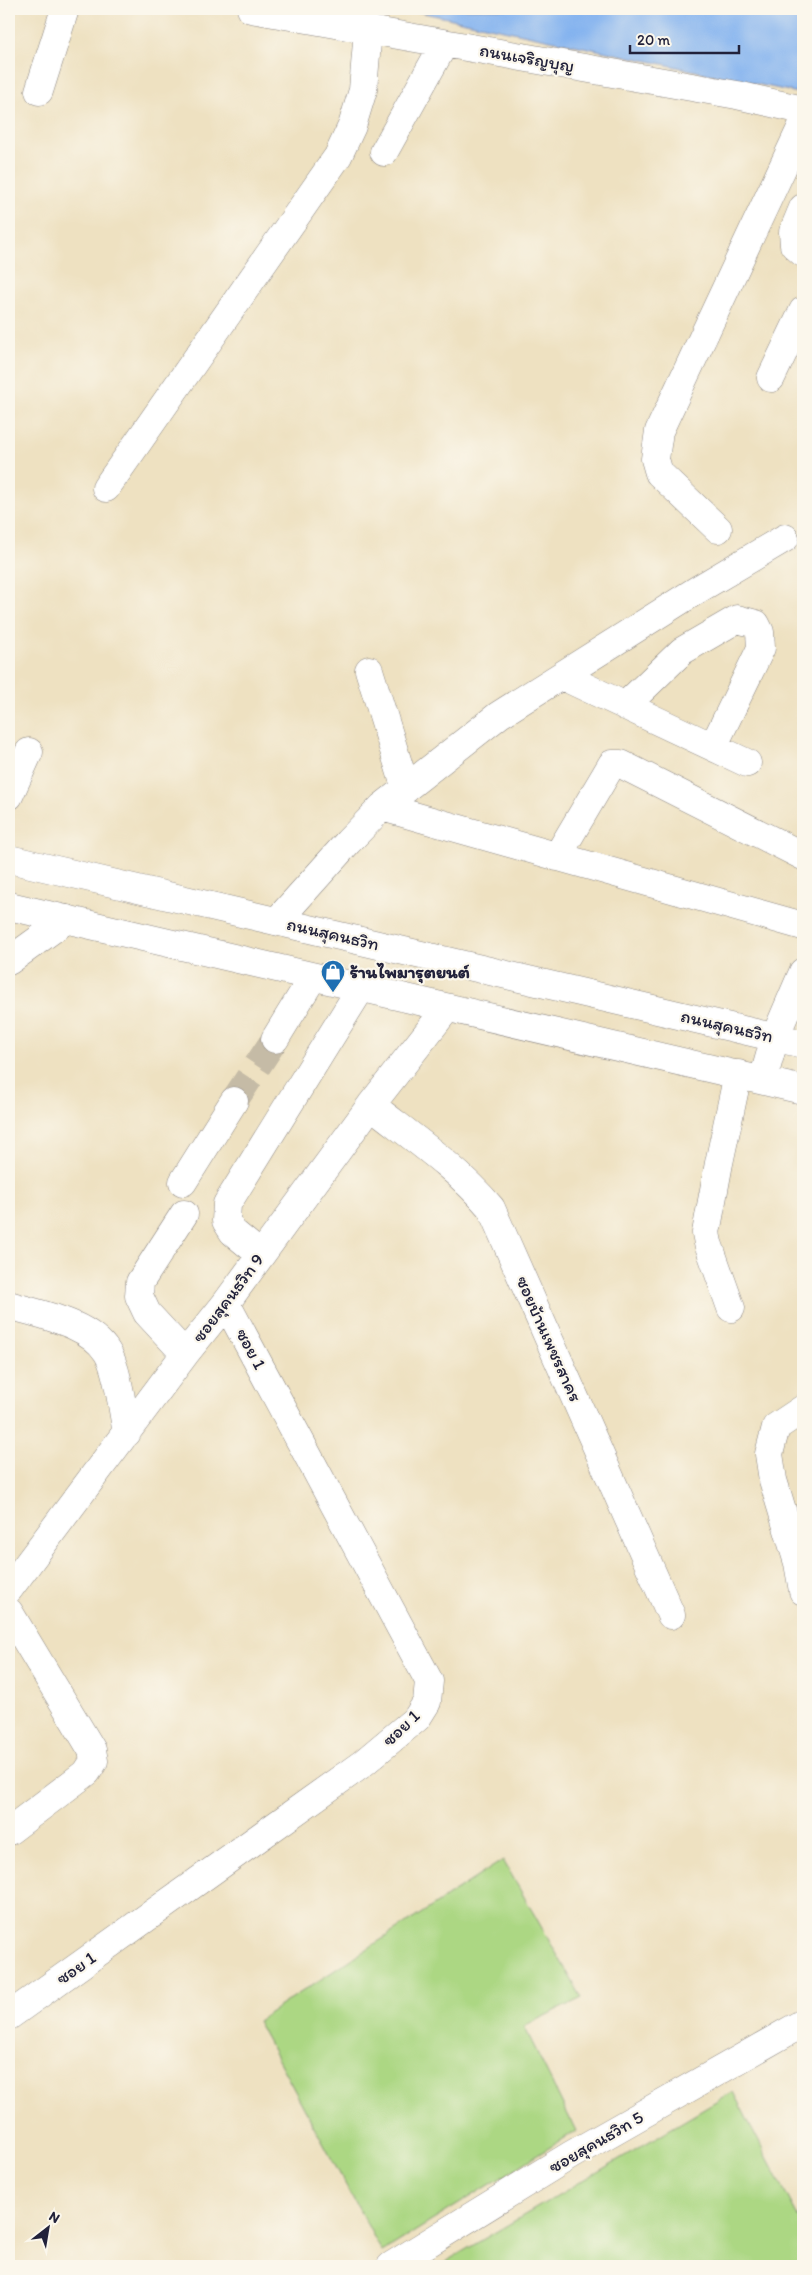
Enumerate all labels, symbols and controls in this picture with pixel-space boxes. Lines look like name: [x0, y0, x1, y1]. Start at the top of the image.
scale bar: [630, 22, 738, 54]
text: 20 m: [637, 31, 671, 49]
street label: ถนนเจริญบุญ: [478, 39, 576, 77]
street label: ถนนสุคนธวิท: [285, 913, 381, 955]
shop icon: ร้านไพมารุตยนต์: [320, 959, 346, 993]
place label: ร้านไพมารุตยนต์: [350, 961, 470, 984]
street label: ถนนสุคนธวิท: [679, 1005, 775, 1047]
street label: ซอยสุคนธวิท 9: [188, 1249, 268, 1347]
street label: ซอยบ้านเพชรสาคร: [511, 1273, 587, 1405]
street label: ซอย 1: [231, 1325, 271, 1373]
street label: ซอย 1: [378, 1705, 424, 1751]
street label: ซอย 1: [52, 1947, 100, 1989]
street label: ซอยสุคนธวิท 5: [545, 2106, 647, 2178]
north arrow: [22, 2202, 72, 2252]
text: N: [46, 2208, 63, 2227]

